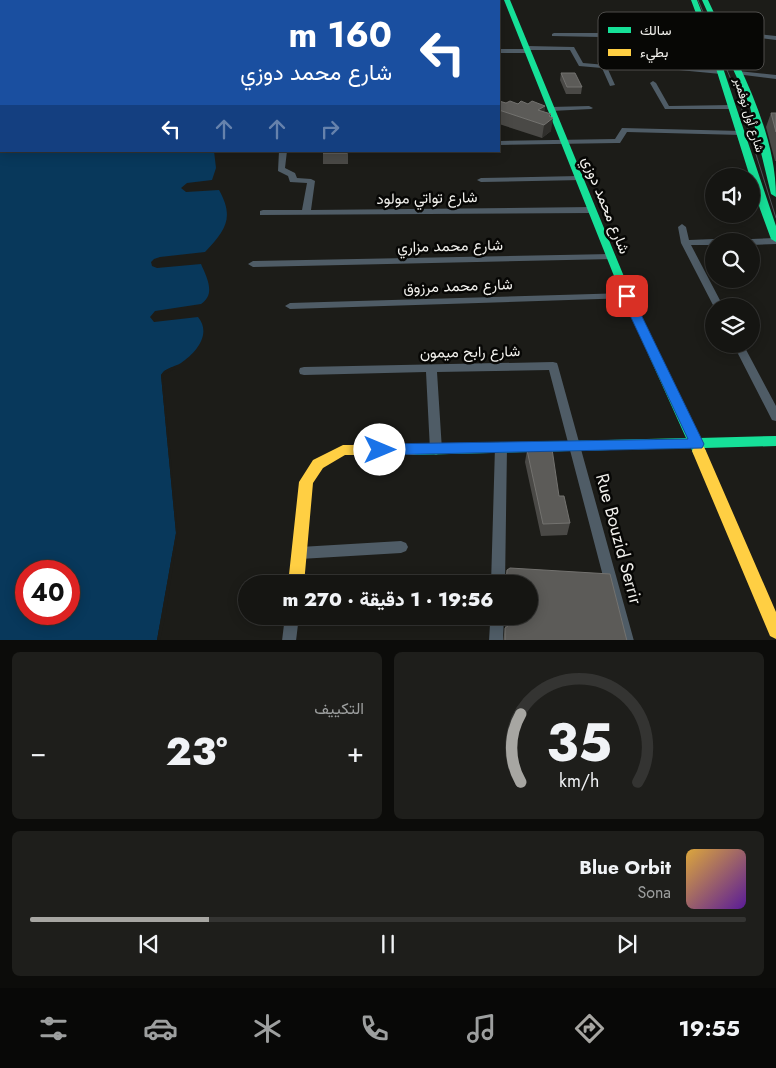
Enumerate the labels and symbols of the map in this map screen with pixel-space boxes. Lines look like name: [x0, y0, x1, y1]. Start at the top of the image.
legend: [598, 12, 764, 70]
text: سالك: [640, 20, 671, 40]
text: بطيء: [640, 42, 668, 64]
street label: شارع أول نوفمبر: [729, 75, 769, 154]
street label: شارع محمد دوزي: [575, 153, 636, 258]
street label: شارع تواتي مولود: [376, 186, 478, 212]
street label: شارع محمد مزاري: [397, 234, 503, 260]
street label: شارع محمد مرزوق: [403, 273, 513, 299]
pin: [606, 275, 648, 317]
street label: شارع رابح ميمون: [420, 340, 521, 364]
position arrow: [353, 423, 405, 475]
street label: Rue Bouzid Serrir: [589, 471, 649, 608]
speed limit sign: 40: [15, 560, 80, 625]

